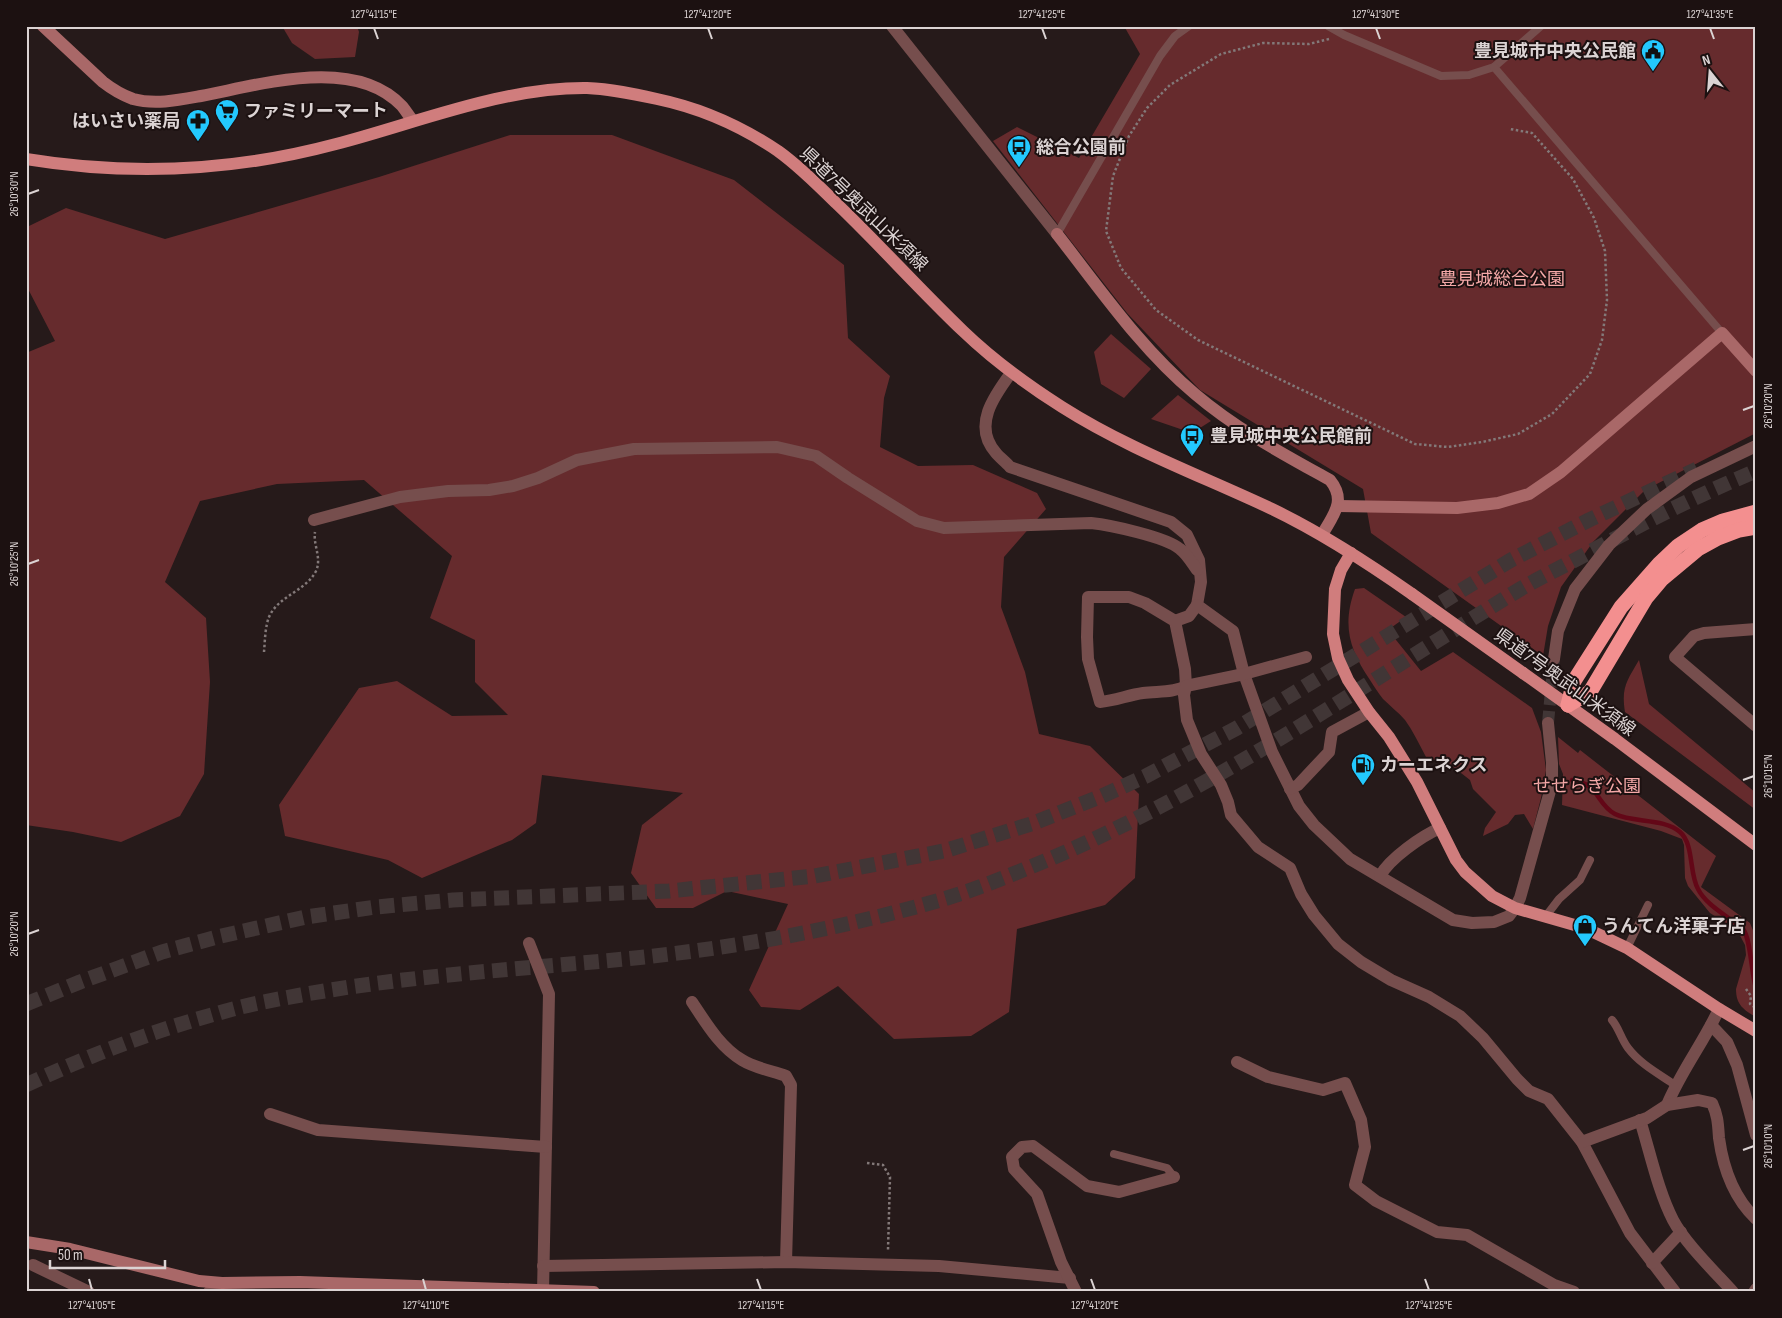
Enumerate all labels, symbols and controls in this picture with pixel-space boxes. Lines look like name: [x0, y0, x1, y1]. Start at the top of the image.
text: 127°41'15"E: [351, 7, 397, 22]
text: 127°41'20"E: [684, 7, 732, 22]
text: 127°41'25"E: [1019, 7, 1066, 22]
text: 127°41'30"E: [1352, 7, 1400, 22]
text: 127°41'35"E: [1686, 7, 1734, 22]
public building icon: 豊見城市中央公民館: [1640, 38, 1666, 72]
place label: 豊見城市中央公民館: [1474, 41, 1636, 62]
north arrow: [1684, 48, 1734, 98]
text: N: [1700, 51, 1712, 69]
supermarket icon: ファミリーマート: [214, 98, 240, 132]
place label: ファミリーマート: [244, 101, 388, 122]
pharmacy icon: はいさい薬局: [185, 108, 211, 142]
place label: はいさい薬局: [72, 111, 180, 132]
bus stop icon: 総合公園前: [1006, 134, 1032, 168]
place label: 総合公園前: [1036, 137, 1126, 158]
street label: 県道7号奥武山米須線: [796, 143, 932, 276]
text: 26°10'30"N: [7, 171, 22, 217]
park label: 豊見城総合公園: [1439, 269, 1565, 290]
text: 26°10'20"N: [1761, 383, 1776, 429]
bus stop icon: 豊見城中央公民館前: [1179, 423, 1205, 457]
place label: 豊見城中央公民館前: [1210, 426, 1372, 447]
text: 26°10'25"N: [7, 542, 22, 586]
street label: 県道7号奥武山米須線: [1490, 624, 1639, 741]
fuel station icon: カーエネクス: [1350, 752, 1376, 786]
text: 26°10'15"N: [1761, 754, 1776, 798]
place label: カーエネクス: [1380, 755, 1487, 776]
park label: せせらぎ公園: [1533, 776, 1641, 797]
text: 26°10'20"N: [7, 911, 22, 957]
shop icon: うんてん洋菓子店: [1572, 913, 1598, 947]
place label: うんてん洋菓子店: [1602, 916, 1745, 937]
text: 26°10'10"N: [1761, 1124, 1776, 1168]
scale bar: [50, 1238, 165, 1270]
text: 50 m: [58, 1246, 83, 1265]
text: 127°41'05"E: [68, 1298, 116, 1313]
text: 127°41'10"E: [403, 1298, 449, 1313]
text: 127°41'15"E: [738, 1298, 784, 1313]
text: 127°41'20"E: [1071, 1298, 1119, 1313]
text: 127°41'25"E: [1406, 1298, 1453, 1313]

